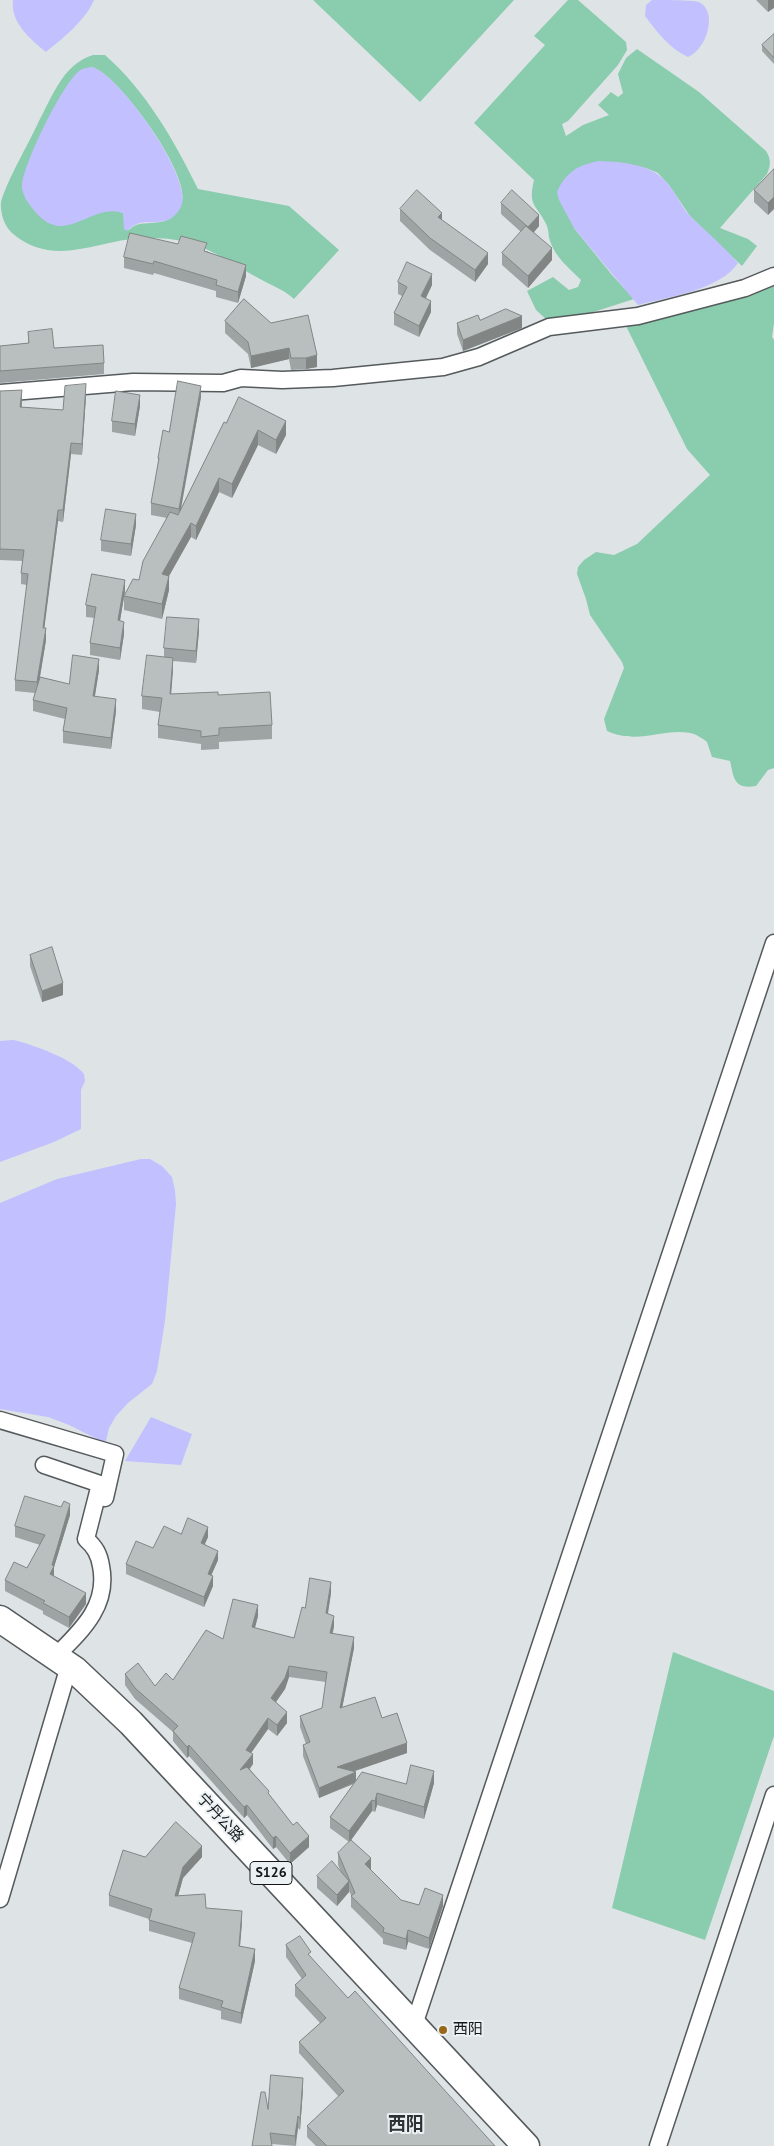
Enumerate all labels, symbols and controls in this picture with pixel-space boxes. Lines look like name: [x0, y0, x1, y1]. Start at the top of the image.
street label: 宁丹公路: [193, 1790, 247, 1846]
road number: S126: [250, 1862, 292, 1885]
place label: 西阳: [453, 2021, 483, 2039]
marker: 西阳: [437, 2024, 449, 2036]
district label: 西阳: [388, 2114, 424, 2136]

